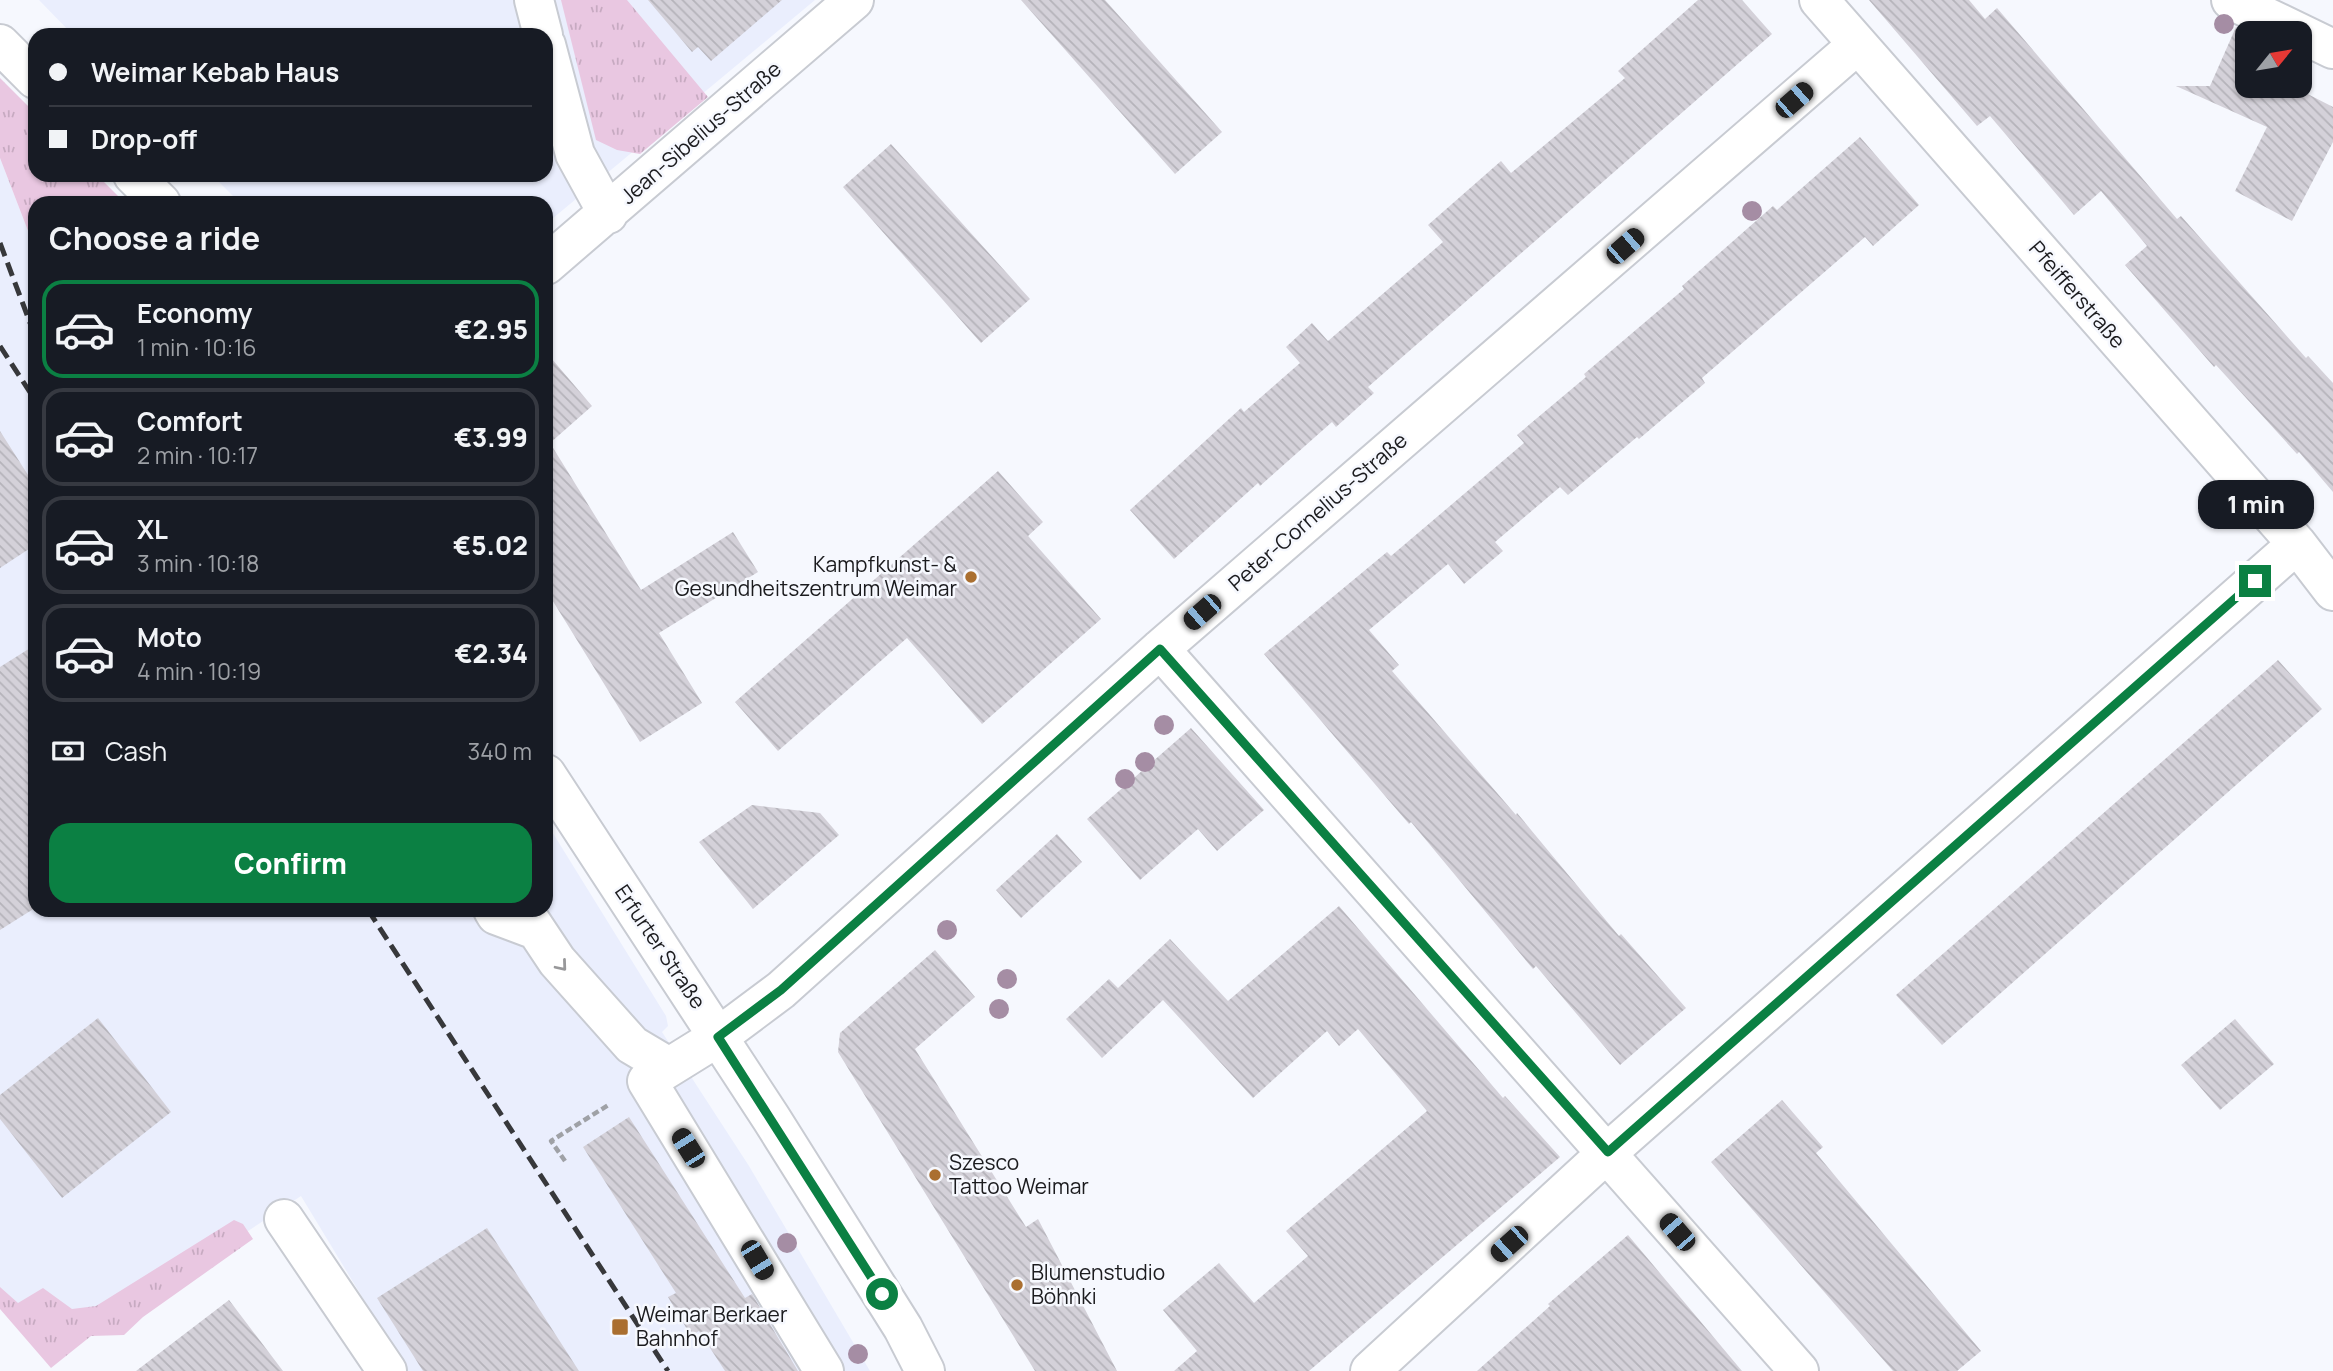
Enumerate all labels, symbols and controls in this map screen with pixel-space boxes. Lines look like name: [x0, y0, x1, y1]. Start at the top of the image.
north arrow: [2235, 21, 2312, 98]
map controls: [2235, 21, 2312, 98]
text: Weimar Kebab Haus: [91, 54, 339, 90]
street label: Jean-Sibelius-Straße: [614, 55, 787, 210]
car: [1772, 78, 1817, 122]
text: Drop-off: [91, 121, 197, 157]
text: Choose a ride: [49, 216, 260, 260]
car: [1603, 224, 1648, 268]
street label: Pfeifferstraße: [2023, 235, 2132, 354]
text: Economy: [137, 295, 252, 331]
icon: car: [53, 298, 116, 361]
text: €2.95: [454, 311, 528, 347]
text: 1 min · 10:16: [137, 331, 257, 363]
text: Comfort: [137, 403, 243, 439]
icon: car: [53, 406, 116, 469]
text: €3.99: [454, 419, 528, 455]
street label: Peter-Cornelius-Straße: [1222, 426, 1413, 597]
text: 2 min · 10:17: [137, 439, 258, 471]
callout: 1 min: [2197, 480, 2313, 528]
text: 1 min: [2227, 488, 2285, 520]
text: XL: [137, 511, 168, 547]
icon: car: [53, 514, 116, 577]
text: €5.02: [453, 527, 528, 563]
text: 3 min · 10:18: [137, 547, 259, 579]
place label: Kampfkunst- & Gesundheitszentrum Weimar: [675, 550, 957, 602]
route end: [2239, 565, 2271, 597]
marker: Kampfkunst- & Gesundheitszentrum Weimar: [963, 569, 979, 585]
car: [1180, 590, 1225, 634]
text: Moto: [137, 619, 202, 655]
icon: car: [53, 622, 116, 685]
text: €2.34: [455, 635, 528, 671]
text: 4 min · 10:19: [137, 655, 261, 687]
icon: cash: [49, 732, 87, 770]
text: Cash: [105, 733, 167, 769]
text: 340 m: [468, 735, 532, 767]
button: Confirm: [49, 823, 532, 903]
street label: Erfurter Straße: [609, 879, 713, 1014]
one-way arrow: [554, 958, 566, 971]
car: [668, 1125, 709, 1171]
place label: Szesco Tattoo Weimar: [949, 1148, 1089, 1200]
marker: Szesco Tattoo Weimar: [927, 1167, 943, 1183]
car: [1656, 1209, 1699, 1255]
car: [1487, 1222, 1532, 1266]
car: [738, 1237, 777, 1283]
place label: Blumenstudio Böhnki: [1031, 1258, 1165, 1310]
marker: Blumenstudio Böhnki: [1009, 1277, 1025, 1293]
route start: [866, 1278, 898, 1310]
place label: Weimar Berkaer Bahnhof: [636, 1300, 788, 1352]
marker: Weimar Berkaer Bahnhof: [610, 1317, 630, 1337]

